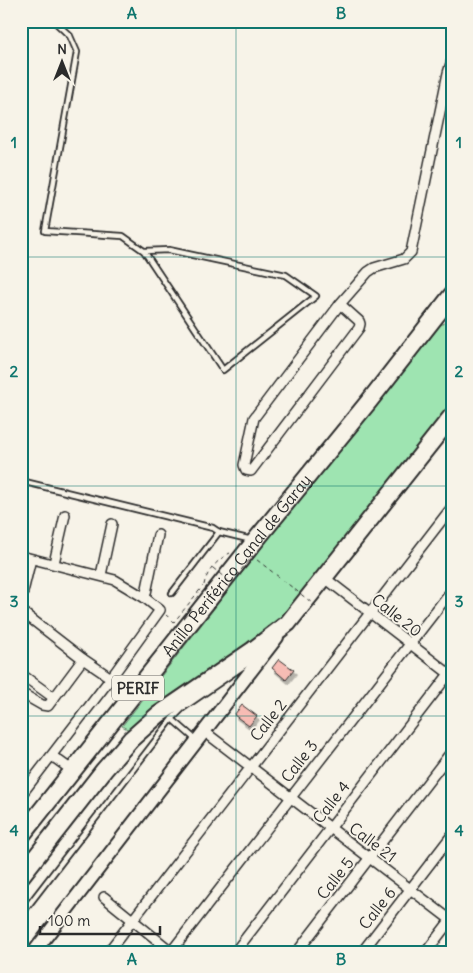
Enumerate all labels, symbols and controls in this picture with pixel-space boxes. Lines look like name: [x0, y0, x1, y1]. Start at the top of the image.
text: A: [127, 3, 137, 23]
text: B: [336, 3, 347, 23]
north arrow: [38, 38, 88, 88]
text: N: [57, 40, 67, 58]
text: 1: [11, 132, 17, 152]
text: 1: [456, 132, 462, 152]
text: 2: [10, 361, 19, 381]
text: 2: [455, 361, 464, 381]
street label: Anillo Periférico Canal de Garay: [157, 470, 315, 660]
street label: Calle 20: [368, 589, 426, 641]
text: 3: [9, 591, 19, 611]
text: 3: [454, 591, 464, 611]
road number: PERIF: [112, 676, 164, 700]
street label: Calle 2: [245, 695, 291, 745]
street label: Calle 3: [276, 736, 322, 786]
street label: Calle 4: [308, 777, 354, 827]
street label: Calle 21: [345, 818, 401, 866]
text: 4: [9, 820, 19, 840]
text: 4: [454, 820, 464, 840]
street label: Calle 5: [312, 853, 358, 903]
street label: Calle 6: [354, 883, 400, 933]
scale bar: [40, 903, 160, 935]
text: 100 m: [48, 911, 90, 930]
text: A: [127, 949, 137, 969]
text: B: [336, 949, 347, 969]

